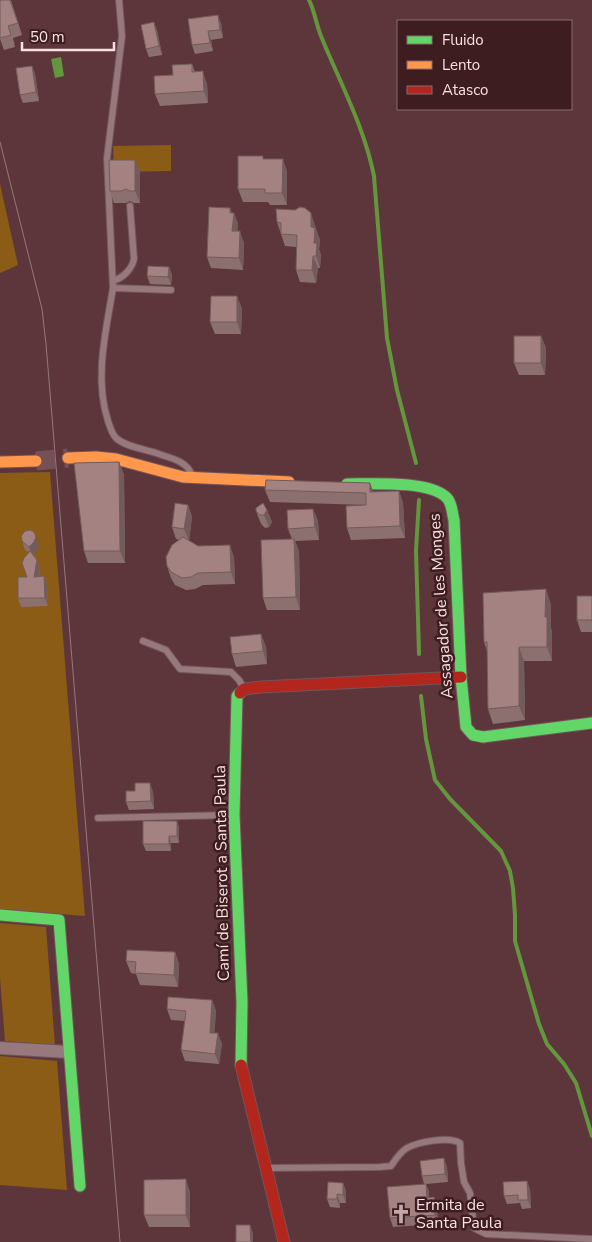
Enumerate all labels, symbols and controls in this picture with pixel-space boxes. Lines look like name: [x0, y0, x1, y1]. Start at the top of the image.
scale bar: [22, 20, 115, 52]
legend: [397, 20, 572, 110]
text: 50 m: [30, 27, 65, 47]
text: Fluido: [442, 30, 484, 50]
text: Lento: [442, 55, 480, 75]
text: Atasco: [442, 80, 488, 100]
street label: Assagador de les Monges: [424, 513, 458, 699]
street label: Camí de Biserot a Santa Paula: [209, 765, 235, 981]
place label: Ermita de Santa Paula: [416, 1194, 502, 1234]
church icon: Ermita de Santa Paula: [390, 1203, 412, 1225]

